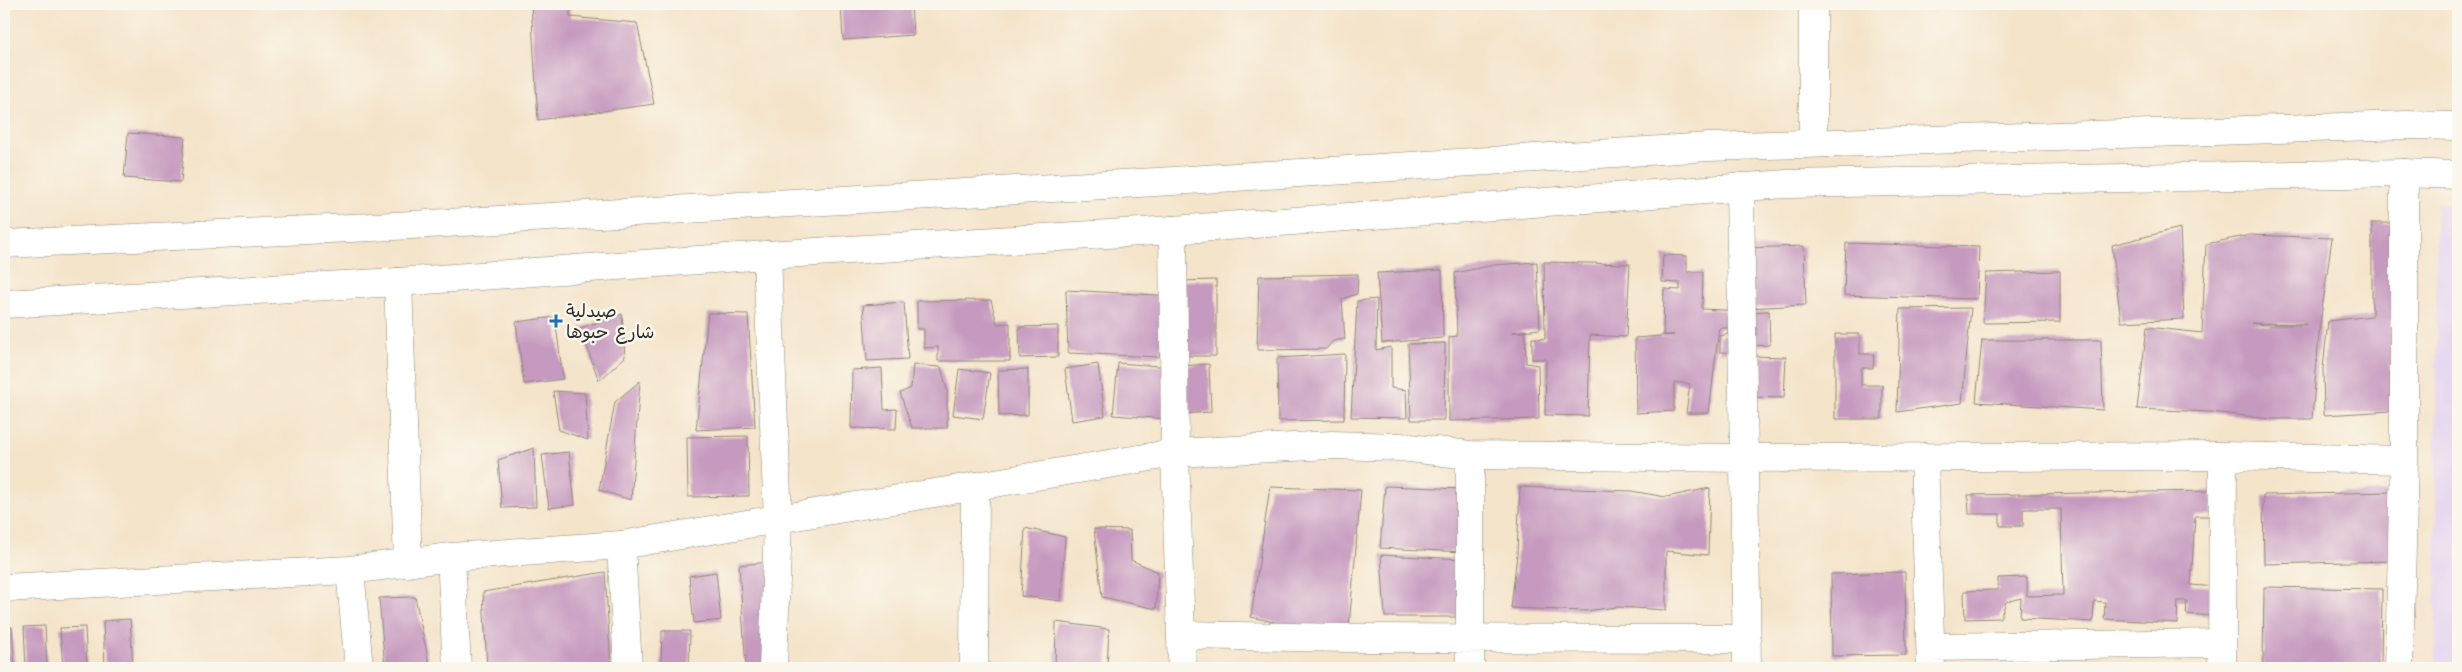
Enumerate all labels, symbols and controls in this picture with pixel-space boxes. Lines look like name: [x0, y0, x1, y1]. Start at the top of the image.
place label: صيدلية شارع حبوها: [566, 299, 655, 345]
marker: صيدلية شارع حبوها: [550, 315, 562, 327]

